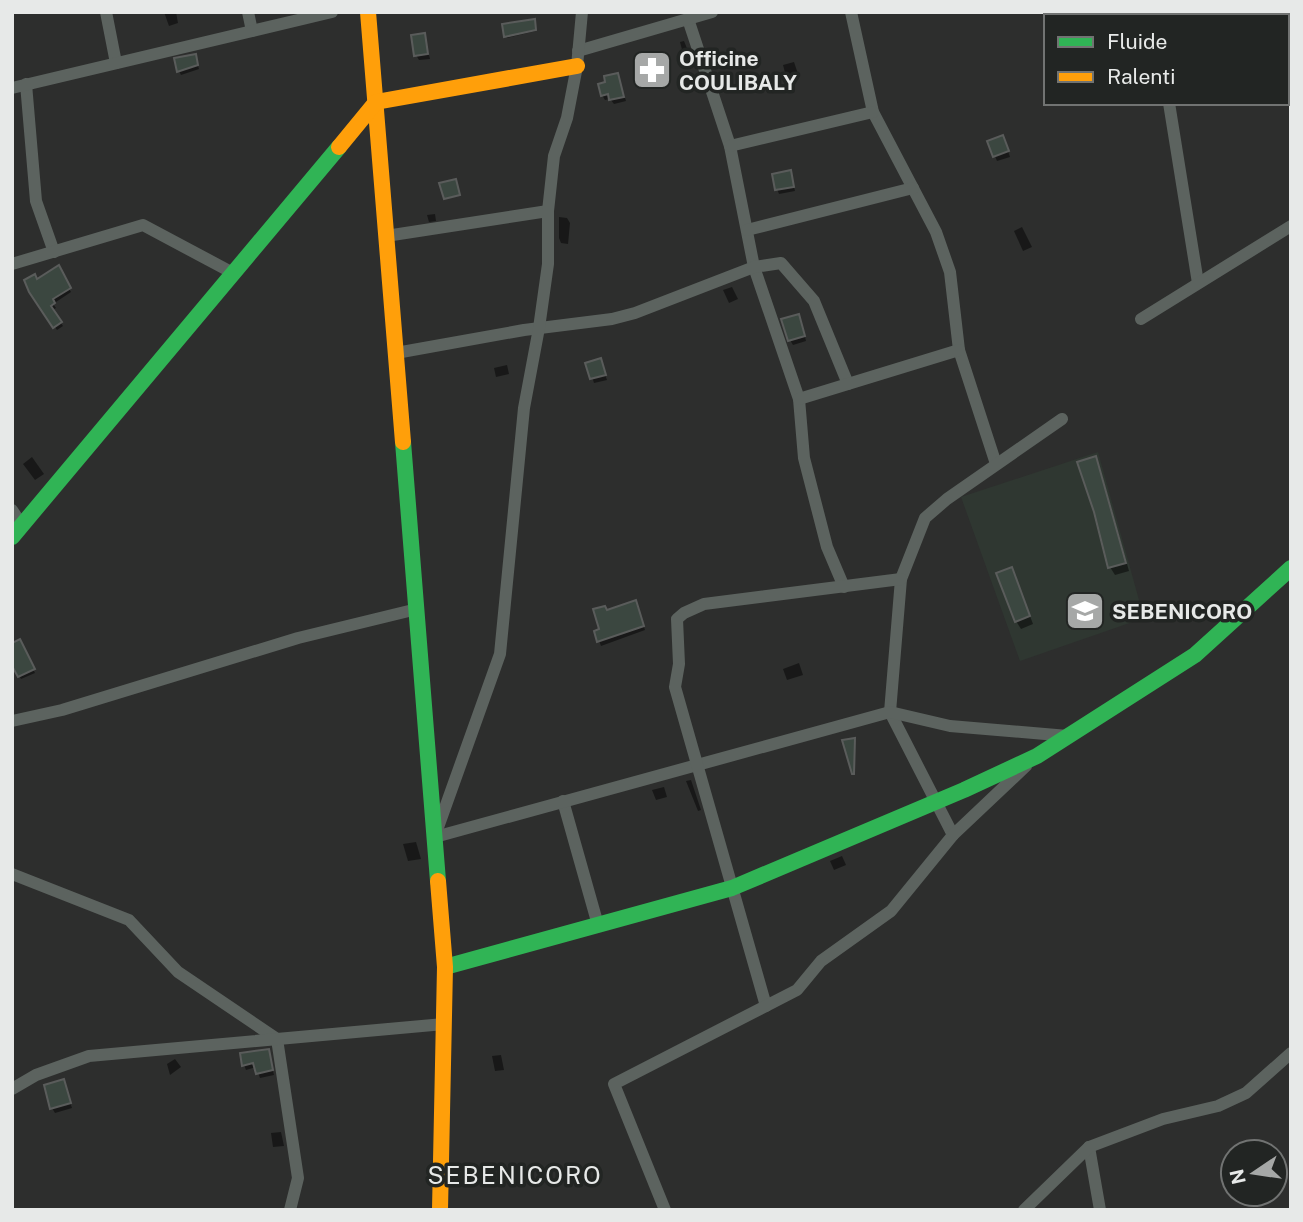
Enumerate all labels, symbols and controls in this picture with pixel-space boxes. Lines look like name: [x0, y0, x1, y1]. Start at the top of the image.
legend: [1044, 14, 1289, 105]
text: Fluide: [1107, 29, 1167, 54]
place label: Officine COULIBALY: [679, 46, 797, 95]
pharmacy icon: Officine COULIBALY: [631, 49, 673, 91]
text: Ralenti: [1107, 64, 1175, 89]
school or university icon: SEBENICORO: [1064, 590, 1106, 632]
place label: SEBENICORO: [1112, 599, 1252, 624]
north arrow: [1219, 1138, 1289, 1208]
district label: SEBENICORO: [428, 1161, 603, 1189]
text: N: [1225, 1167, 1250, 1187]

